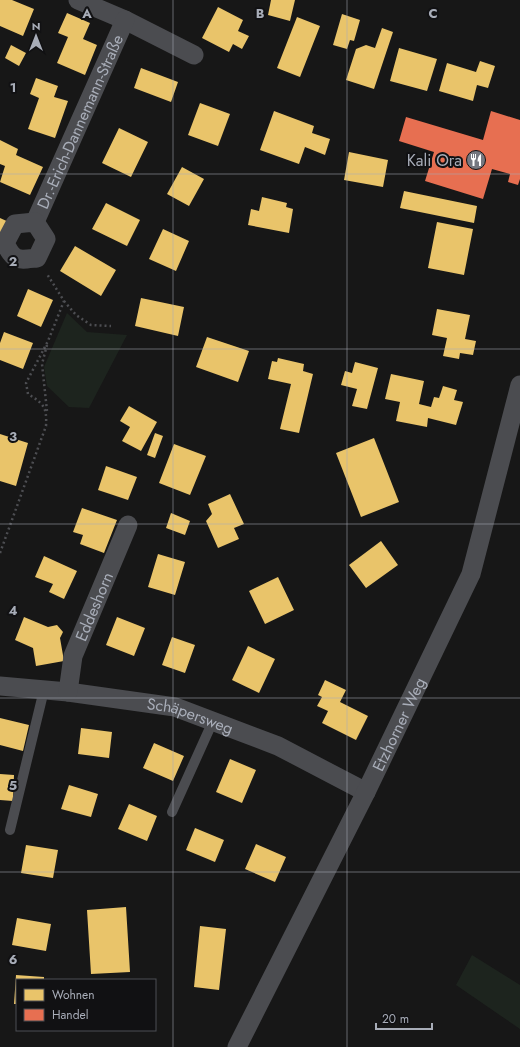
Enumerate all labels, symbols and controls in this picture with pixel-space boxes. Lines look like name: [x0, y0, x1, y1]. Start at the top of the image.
text: A: [81, 4, 92, 23]
text: B: [256, 4, 265, 23]
text: C: [428, 4, 438, 23]
north arrow: [16, 16, 56, 56]
text: N: [32, 18, 40, 34]
street label: Dr.-Erich-Dannemann-Straße: [31, 31, 129, 212]
text: 1: [10, 78, 16, 97]
place label: Kali Ora: [407, 149, 462, 172]
restaurant icon: Kali Ora: [465, 149, 487, 171]
text: 2: [9, 252, 17, 271]
text: 3: [9, 427, 17, 446]
street label: Eddeshorn: [69, 569, 118, 645]
text: 4: [8, 601, 18, 620]
street label: Etzhorner Weg: [366, 673, 431, 775]
street label: Schäpersweg: [145, 692, 237, 740]
text: 5: [9, 776, 17, 795]
text: 6: [9, 950, 18, 969]
legend: [16, 979, 156, 1031]
text: Wohnen: [52, 986, 95, 1004]
scale bar: [376, 1005, 432, 1031]
text: Handel: [52, 1006, 88, 1024]
text: 20 m: [382, 1010, 409, 1028]

